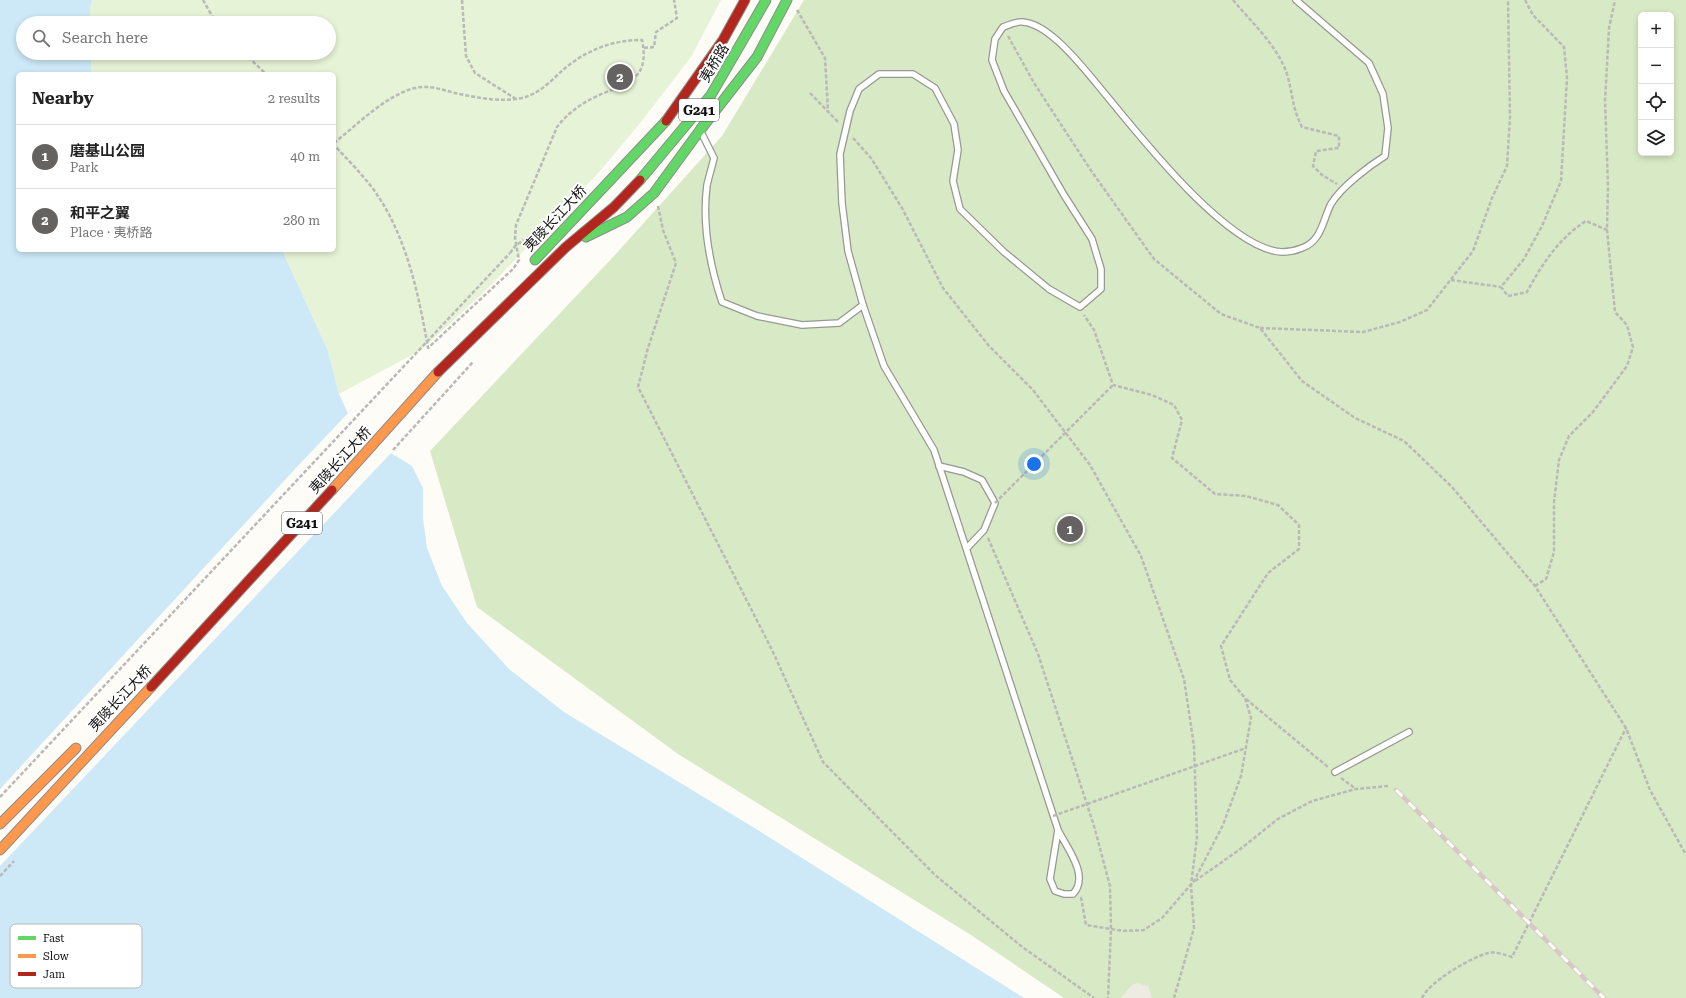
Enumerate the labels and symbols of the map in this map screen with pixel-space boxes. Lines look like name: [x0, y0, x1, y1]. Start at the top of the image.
street label: 夷桥路: [696, 41, 732, 85]
pin: 2: [607, 62, 633, 92]
road number: G241: [679, 99, 719, 121]
street label: 夷陵长江大桥: [521, 182, 589, 254]
street label: 夷陵长江大桥: [306, 423, 374, 497]
your location: [1024, 454, 1044, 474]
road number: G241: [282, 512, 322, 534]
pin: 1: [1057, 514, 1083, 544]
street label: 夷陵长江大桥: [86, 662, 154, 734]
legend: [10, 924, 142, 988]
text: Fast: [43, 932, 64, 945]
text: Slow: [43, 950, 70, 963]
text: Jam: [43, 968, 65, 981]

